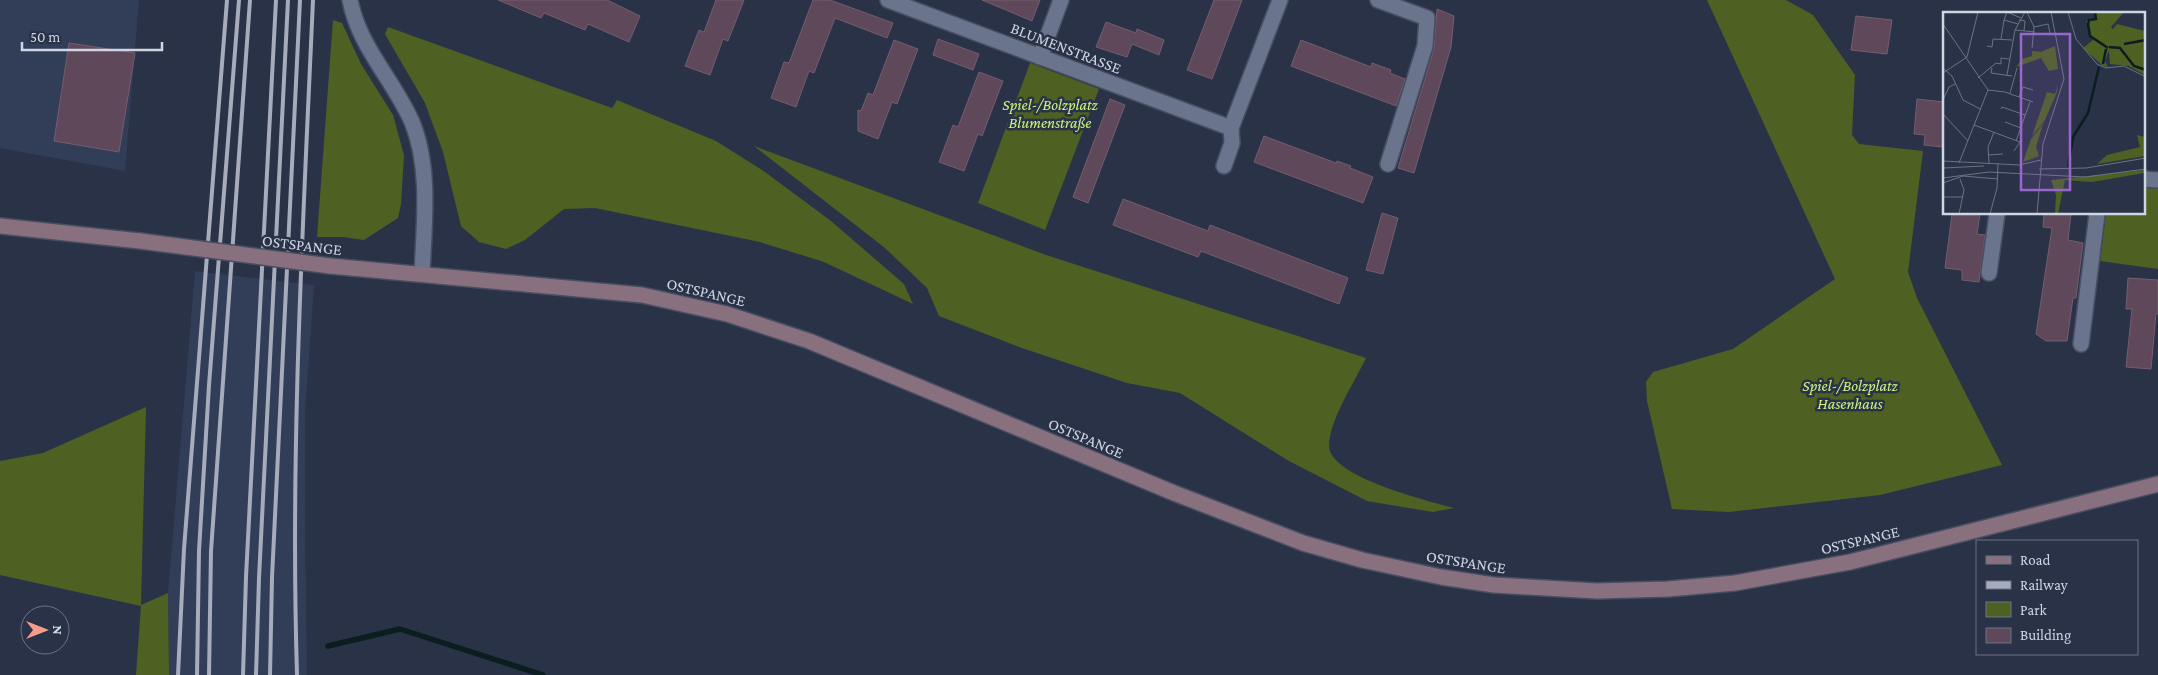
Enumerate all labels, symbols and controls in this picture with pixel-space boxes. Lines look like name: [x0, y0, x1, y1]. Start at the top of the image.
inset map: [1943, 12, 2146, 215]
street label: BLUMENSTRASSE: [1008, 19, 1124, 77]
scale bar: [22, 20, 162, 52]
text: 50 m: [30, 29, 60, 45]
park label: Spiel-/Bolzplatz Blumenstraße: [1002, 96, 1099, 132]
street label: OSTSPANGE: [261, 232, 343, 258]
street label: OSTSPANGE: [665, 275, 747, 309]
park label: Spiel-/Bolzplatz Hasenhaus: [1802, 377, 1899, 412]
street label: OSTSPANGE: [1046, 414, 1127, 462]
street label: OSTSPANGE: [1819, 523, 1901, 557]
legend: [1976, 540, 2138, 655]
street label: OSTSPANGE: [1425, 547, 1507, 577]
text: Road: [2020, 552, 2051, 568]
text: Railway: [2020, 577, 2068, 594]
text: Park: [2020, 602, 2047, 618]
north arrow: [20, 605, 70, 655]
text: N: [50, 625, 66, 635]
text: Building: [2020, 627, 2071, 644]

